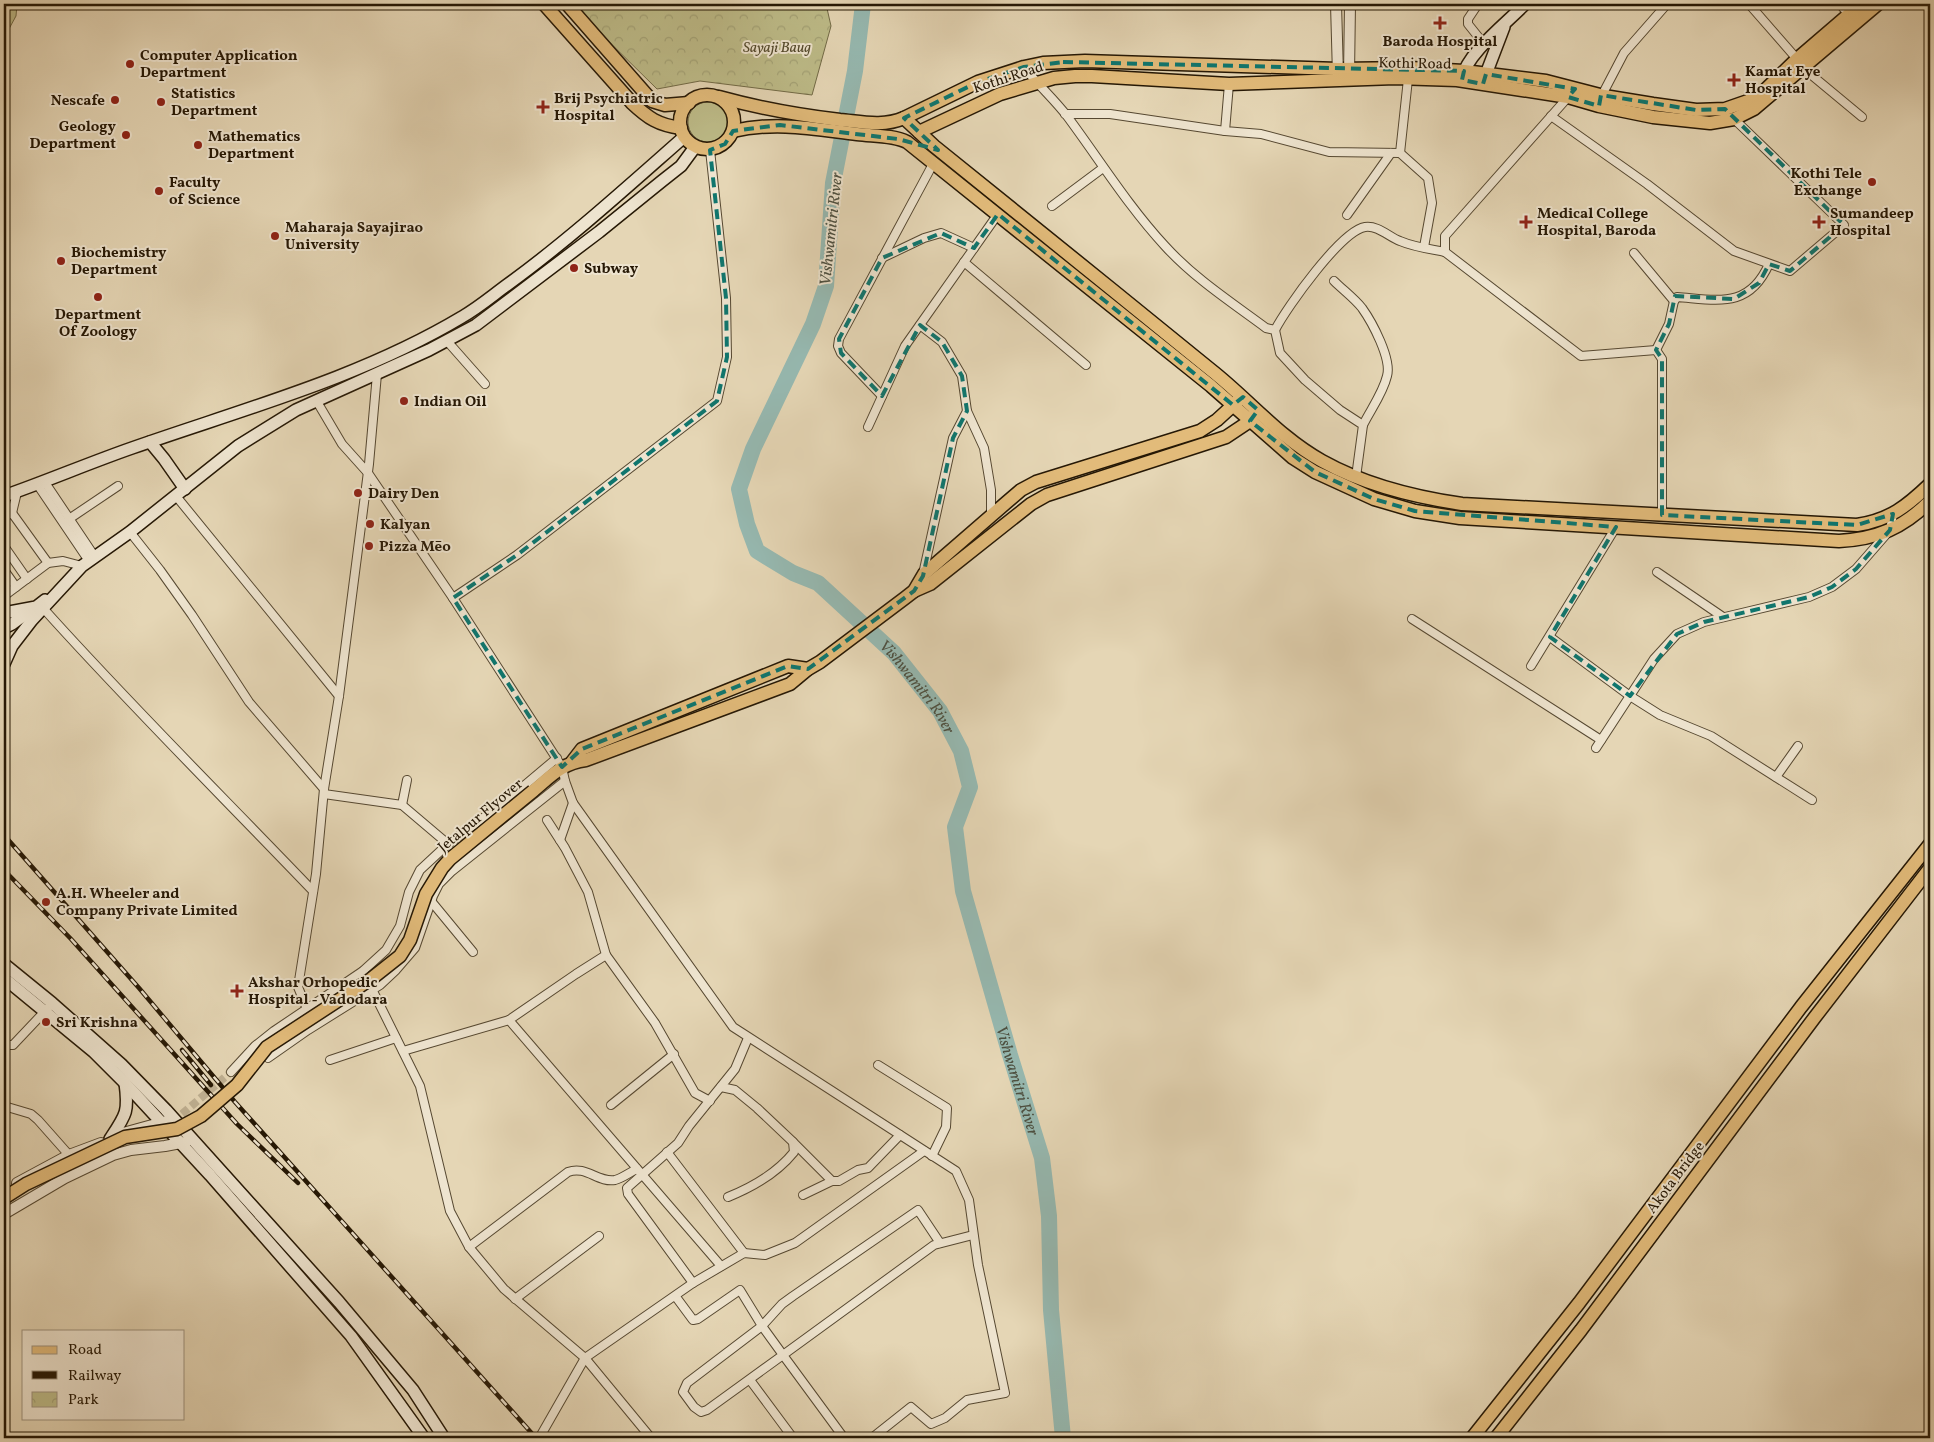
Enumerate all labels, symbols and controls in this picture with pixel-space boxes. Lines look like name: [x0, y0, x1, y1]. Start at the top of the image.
marker: Baroda Hospital: [1433, 16, 1447, 30]
place label: Baroda Hospital: [1383, 32, 1497, 53]
park label: Sayaji Baug: [743, 38, 811, 59]
place label: Computer Application Department: [140, 46, 298, 84]
street label: Kothi Road: [1378, 53, 1452, 76]
street label: Kothi Road: [970, 57, 1046, 100]
marker: Computer Application Department: [124, 58, 136, 70]
place label: Kamat Eye Hospital: [1745, 62, 1821, 100]
marker: Kamat Eye Hospital: [1727, 73, 1741, 87]
place label: Statistics Department: [171, 84, 258, 122]
place label: Brij Psychiatric Hospital: [554, 89, 663, 127]
place label: Nescafe: [51, 91, 105, 112]
marker: Nescafe: [109, 94, 121, 106]
marker: Statistics Department: [155, 96, 167, 108]
marker: Brij Psychiatric Hospital: [536, 100, 550, 114]
place label: Geology Department: [30, 117, 117, 155]
place label: Mathematics Department: [208, 127, 301, 165]
marker: Geology Department: [120, 129, 132, 141]
marker: Mathematics Department: [192, 139, 204, 151]
place label: Kothi Tele Exchange: [1791, 164, 1862, 202]
water label: Vishwamitri River: [815, 171, 849, 287]
place label: Faculty of Science: [169, 173, 240, 211]
marker: Kothi Tele Exchange: [1866, 176, 1878, 188]
marker: Faculty of Science: [153, 185, 165, 197]
place label: Medical College Hospital, Baroda: [1537, 204, 1656, 242]
place label: Sumandeep Hospital: [1830, 204, 1914, 242]
marker: Medical College Hospital, Baroda: [1519, 215, 1533, 229]
marker: Sumandeep Hospital: [1812, 215, 1826, 229]
place label: Maharaja Sayajirao University: [285, 218, 424, 256]
marker: Maharaja Sayajirao University: [269, 230, 281, 242]
place label: Biochemistry Department: [71, 243, 167, 281]
marker: Biochemistry Department: [55, 255, 67, 267]
place label: Subway: [584, 259, 639, 280]
marker: Subway: [568, 262, 580, 274]
marker: Department Of Zoology: [92, 291, 104, 303]
place label: Department Of Zoology: [55, 305, 142, 343]
place label: Indian Oil: [414, 392, 487, 413]
marker: Indian Oil: [398, 395, 410, 407]
place label: Dairy Den: [368, 484, 440, 505]
marker: Dairy Den: [352, 487, 364, 499]
place label: Kalyan: [380, 515, 431, 536]
marker: Kalyan: [364, 518, 376, 530]
place label: Pizza Mēo: [379, 537, 451, 558]
marker: Pizza Mēo: [363, 540, 375, 552]
water label: Vishwamitri River: [873, 635, 959, 739]
street label: Jetalpur Flyover: [434, 774, 528, 858]
place label: A.H. Wheeler and Company Private Limited: [56, 884, 238, 922]
marker: A.H. Wheeler and Company Private Limited: [40, 896, 52, 908]
place label: Akshar Orhopedic Hospital - Vadodara: [248, 973, 387, 1011]
marker: Akshar Orhopedic Hospital - Vadodara: [230, 984, 244, 998]
place label: Sri Krishna: [56, 1013, 138, 1034]
marker: Sri Krishna: [40, 1016, 52, 1028]
water label: Vishwamitri River: [989, 1023, 1044, 1140]
street label: Akota Bridge: [1642, 1137, 1710, 1218]
legend: [22, 1330, 185, 1420]
text: Road: [68, 1340, 102, 1361]
text: Railway: [68, 1366, 121, 1387]
text: Park: [68, 1390, 99, 1411]

